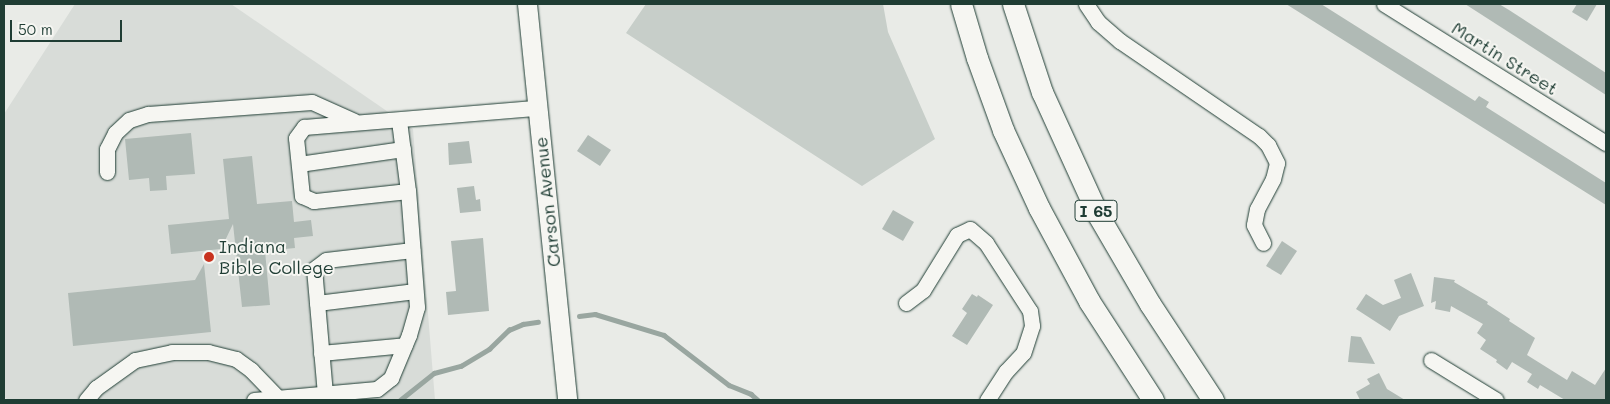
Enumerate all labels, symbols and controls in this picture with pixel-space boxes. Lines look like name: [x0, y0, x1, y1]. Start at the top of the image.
scale bar: [12, 10, 125, 42]
street label: Martin Street: [1448, 17, 1562, 99]
text: 50 m: [18, 19, 53, 39]
street label: Carson Avenue: [529, 136, 565, 268]
road number: I 65: [1074, 198, 1118, 225]
place label: Indiana Bible College: [219, 236, 334, 278]
marker: Indiana Bible College: [203, 251, 215, 263]

